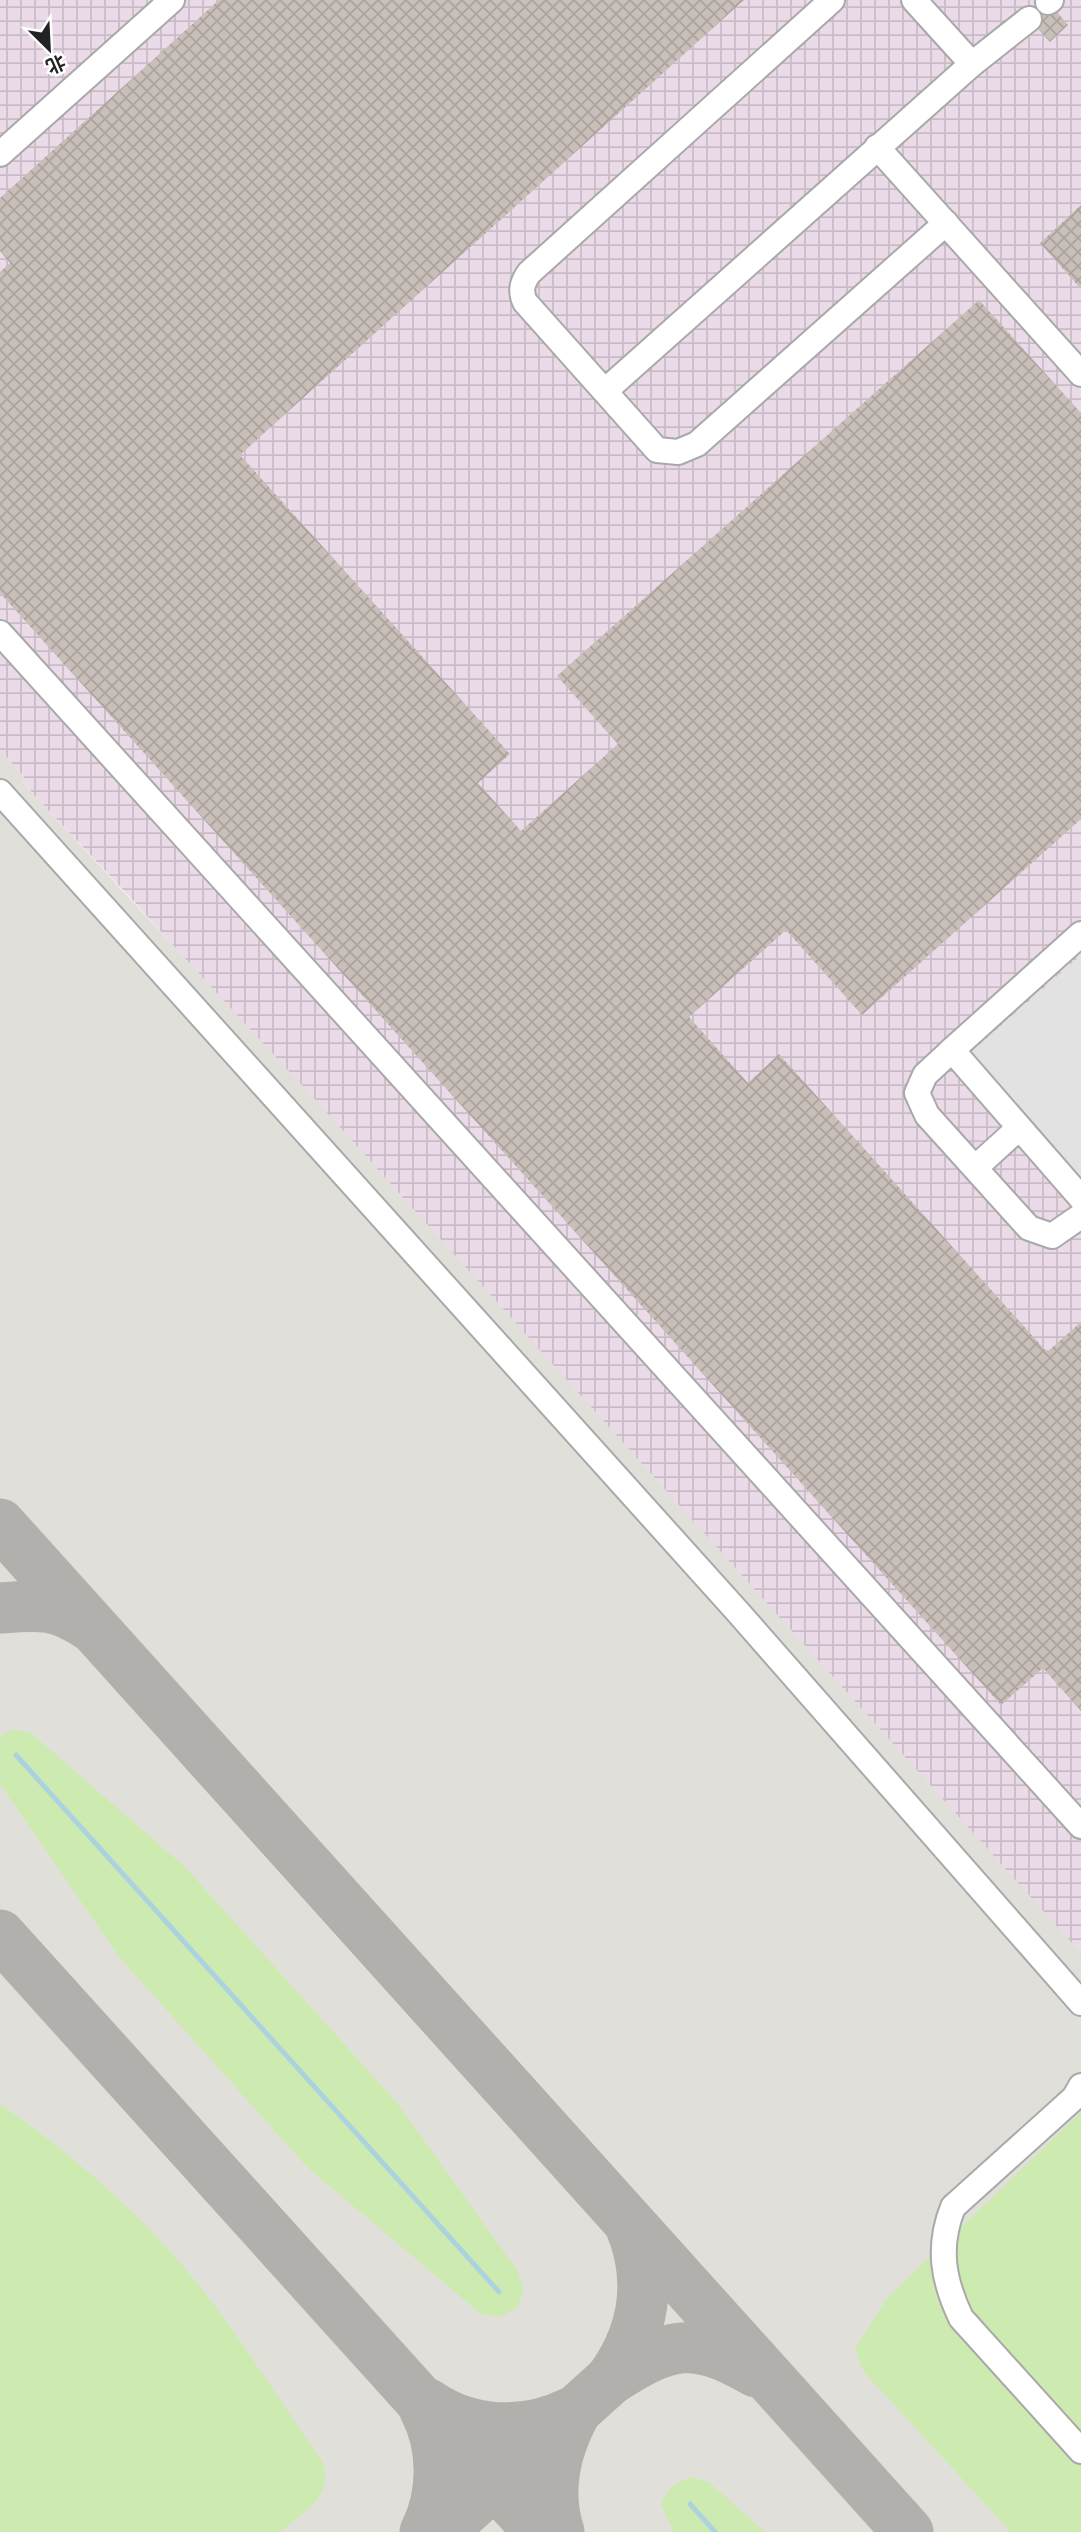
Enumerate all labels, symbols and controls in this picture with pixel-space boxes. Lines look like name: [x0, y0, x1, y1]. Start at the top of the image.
north arrow: [14, 14, 84, 84]
text: 北: [42, 50, 69, 78]

